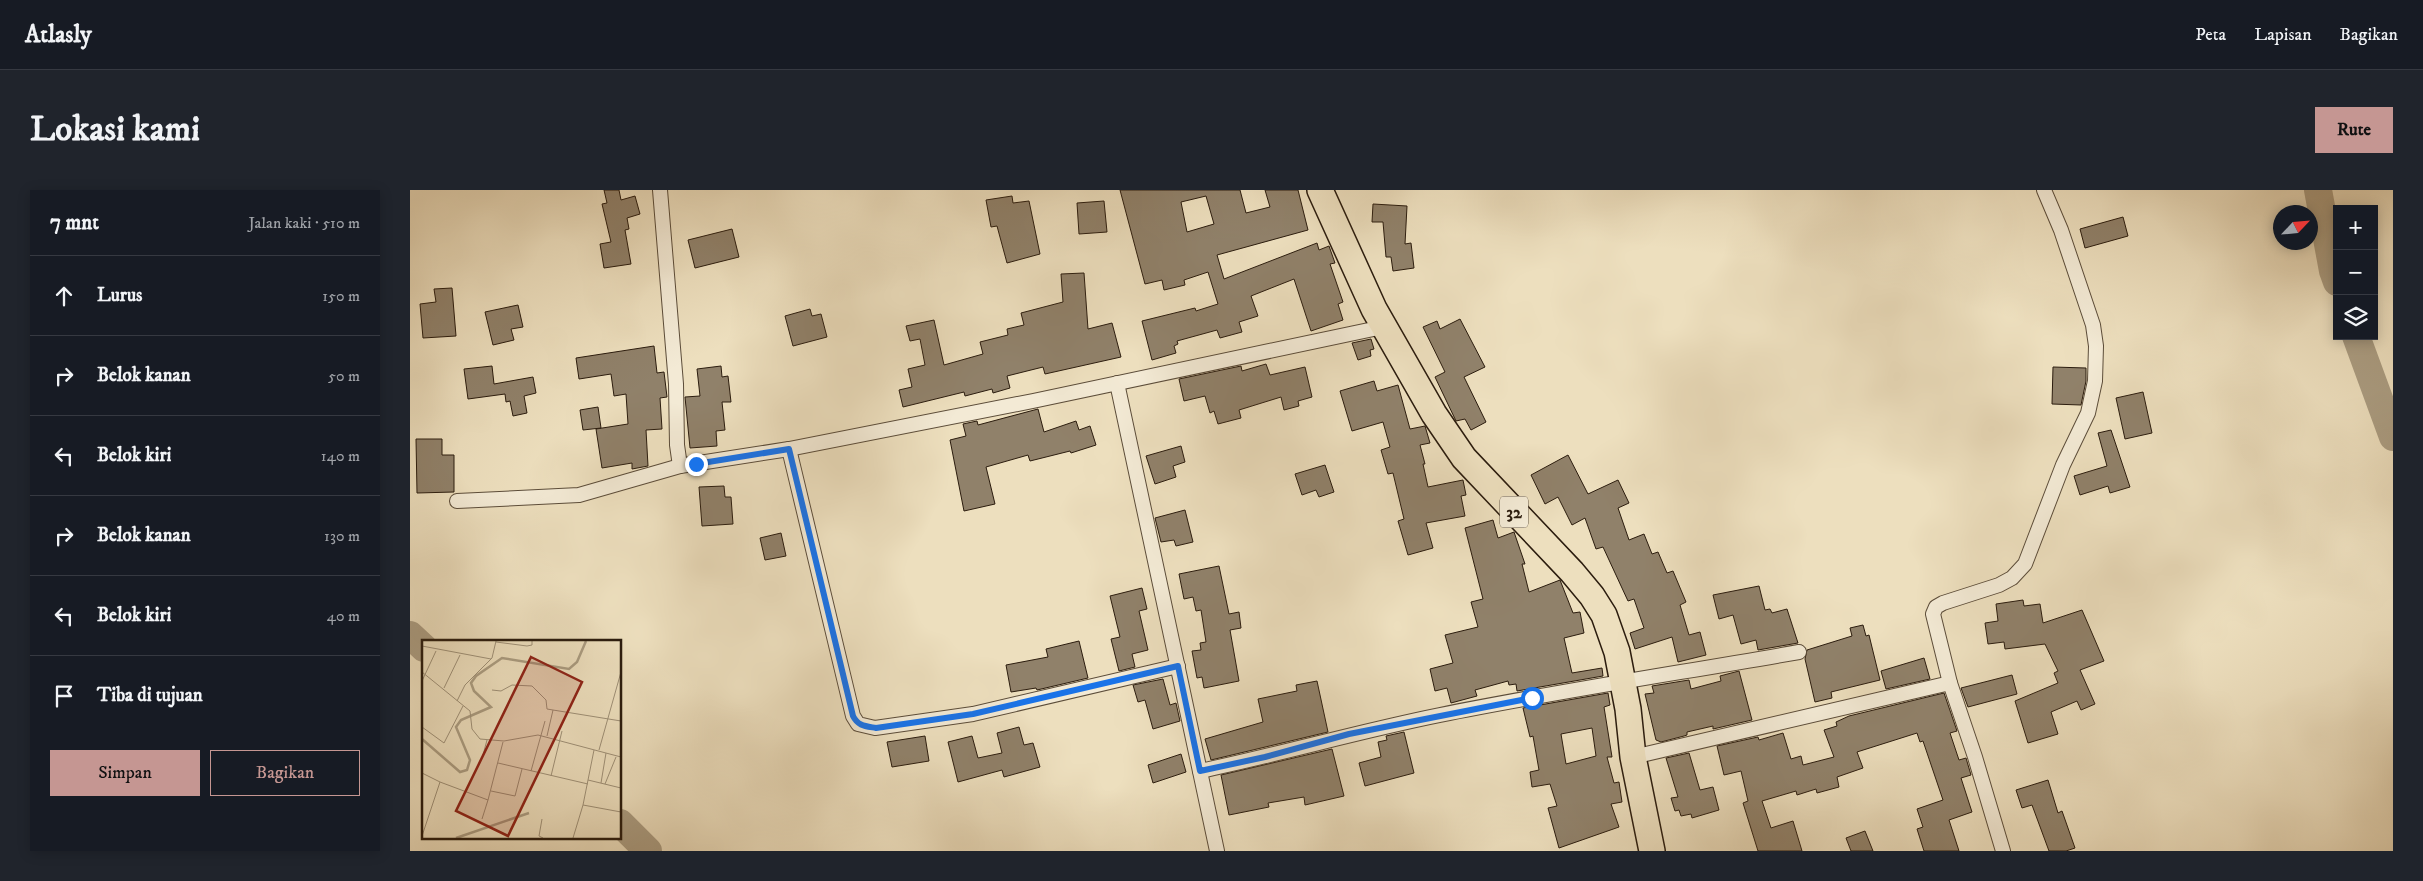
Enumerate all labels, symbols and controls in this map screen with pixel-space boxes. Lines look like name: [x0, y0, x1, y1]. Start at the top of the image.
text: Atlasly: [25, 20, 92, 50]
text: Peta: [2195, 24, 2226, 46]
text: Lapisan: [2254, 24, 2312, 46]
text: Bagikan: [2340, 24, 2398, 46]
button: Rute: [2315, 107, 2393, 153]
text: Lokasi kami: [30, 108, 200, 152]
north arrow: [2273, 205, 2318, 250]
map controls: [2333, 205, 2378, 340]
button: +: [2333, 205, 2378, 250]
text: 7 mnt: [50, 210, 99, 236]
text: Jalan kaki · 510 m: [248, 213, 360, 233]
button: −: [2333, 250, 2378, 295]
icon: ahead: [50, 282, 78, 310]
text: Lurus: [97, 284, 142, 307]
text: 150 m: [322, 286, 360, 306]
button: layers: [2333, 295, 2378, 340]
icon: right: [50, 362, 78, 390]
text: Belok kanan: [97, 364, 191, 387]
text: 50 m: [328, 366, 360, 386]
icon: left: [50, 442, 78, 470]
text: Belok kiri: [97, 444, 171, 467]
text: 140 m: [321, 446, 360, 466]
route end: [685, 453, 708, 476]
road number: 32: [1500, 496, 1528, 528]
icon: right: [50, 522, 78, 550]
text: Belok kanan: [97, 524, 191, 547]
text: 130 m: [324, 526, 360, 546]
icon: left: [50, 602, 78, 630]
text: Belok kiri: [97, 604, 171, 627]
text: 40 m: [327, 606, 360, 626]
inset map: [422, 640, 621, 838]
icon: arrive: [50, 682, 78, 710]
text: Tiba di tujuan: [97, 684, 203, 707]
route start: [1521, 687, 1544, 710]
button: Simpan: [50, 750, 200, 796]
button: Bagikan: [210, 750, 360, 796]

